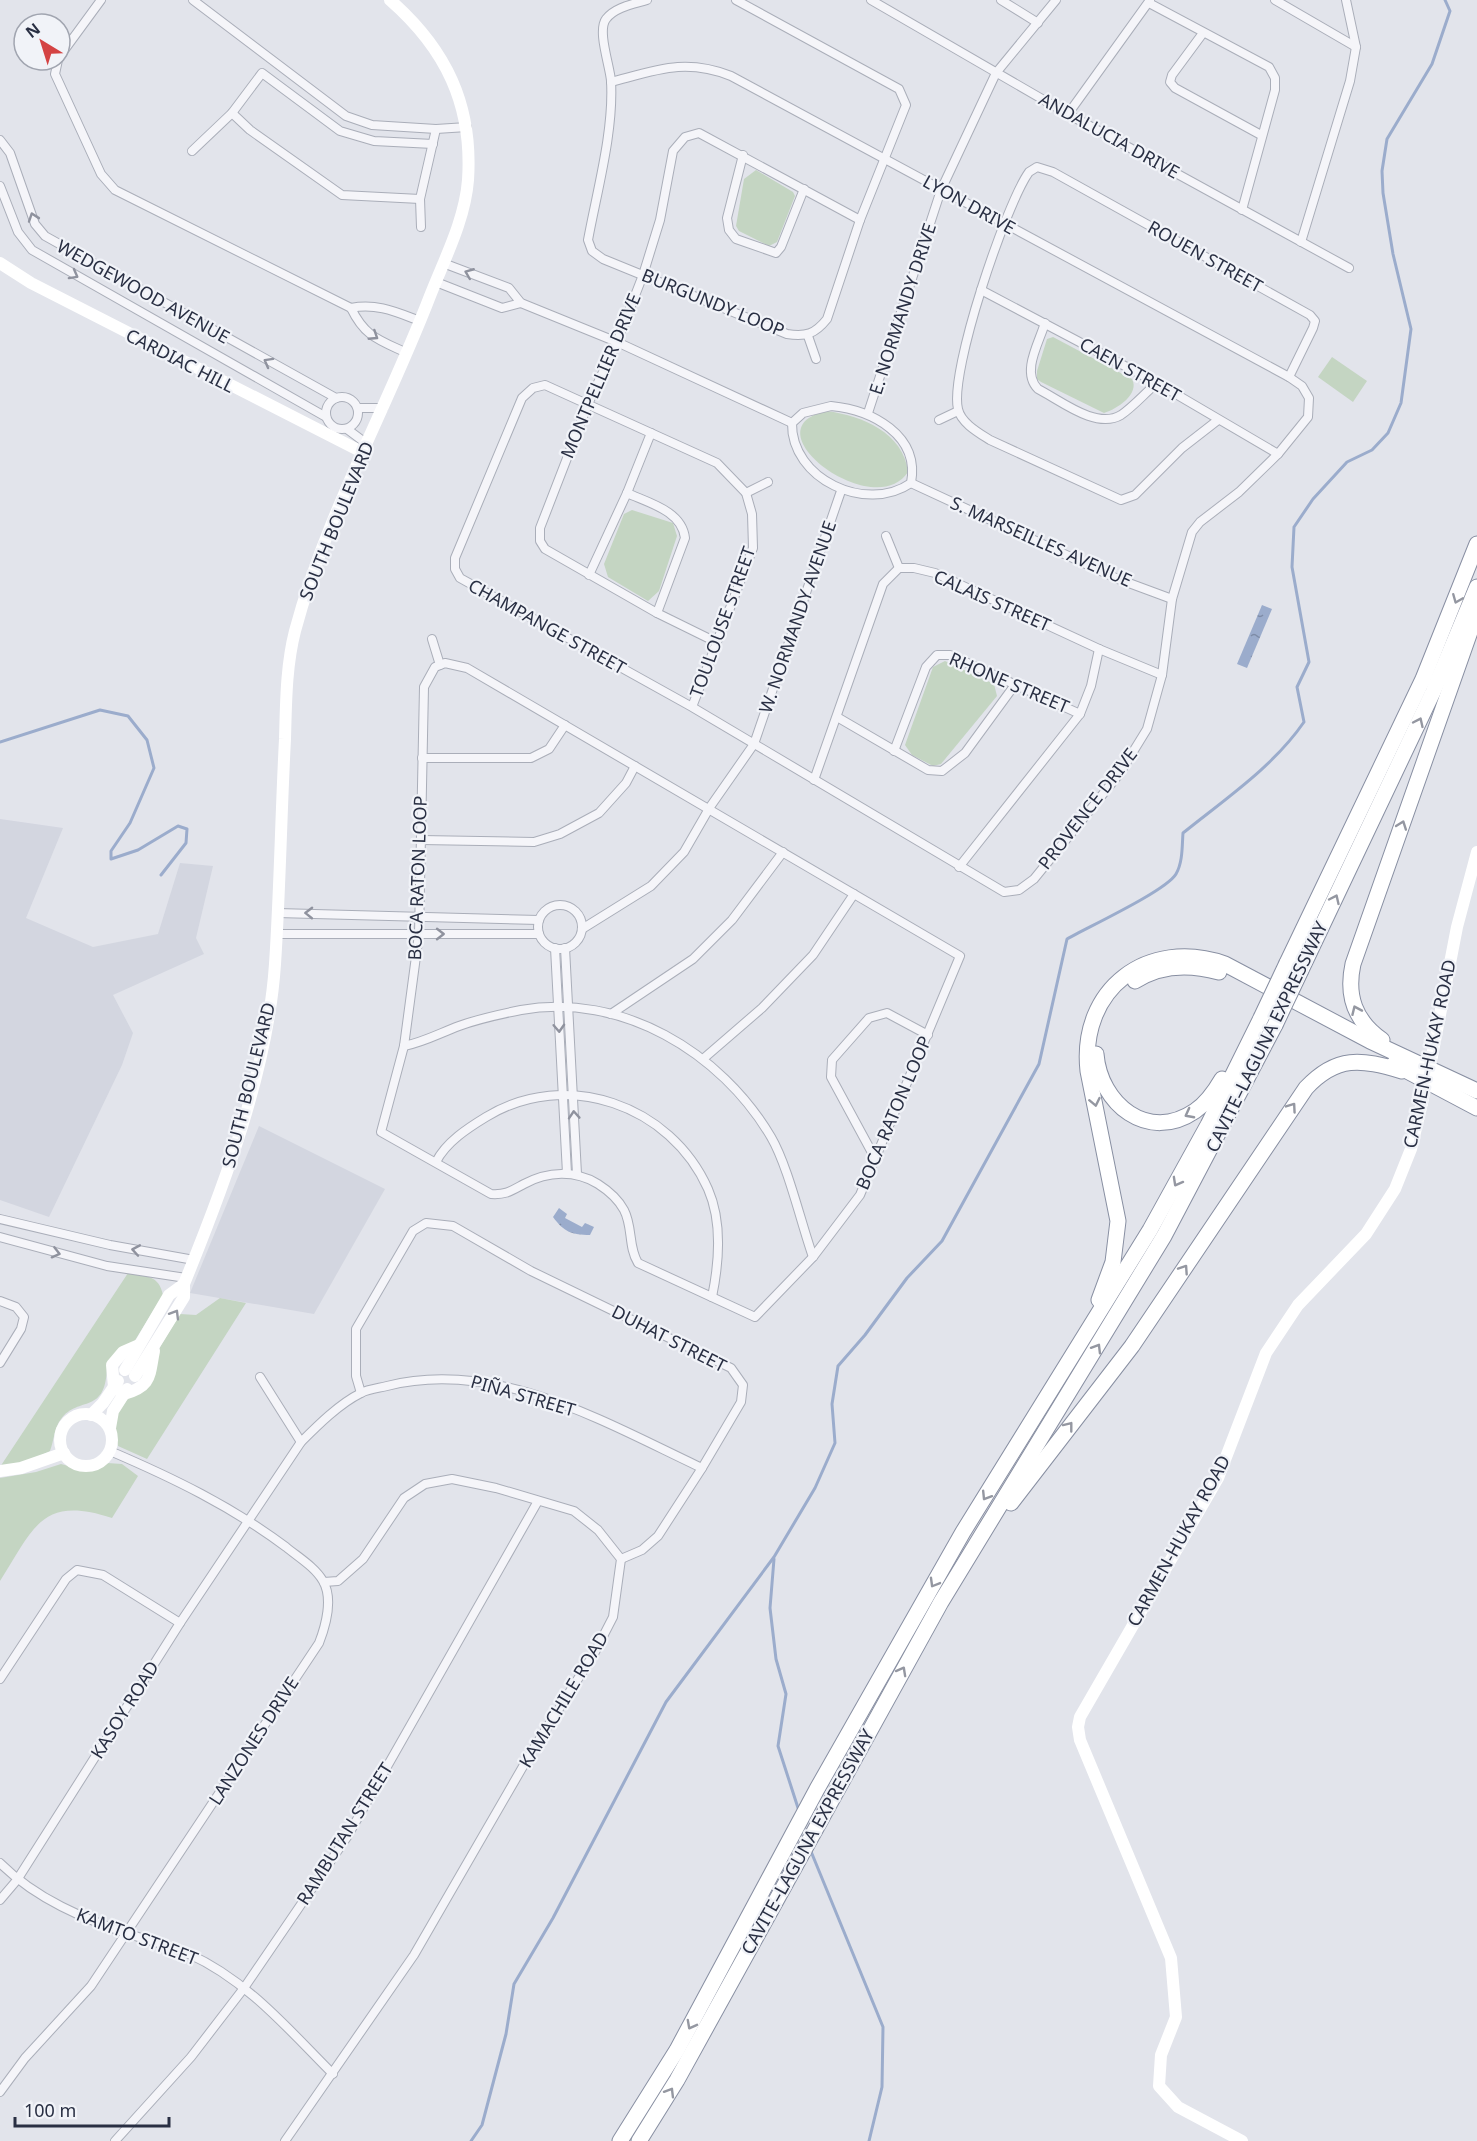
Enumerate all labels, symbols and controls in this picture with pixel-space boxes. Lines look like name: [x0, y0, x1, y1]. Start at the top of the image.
north arrow: [12, 12, 72, 72]
text: N: [21, 18, 45, 43]
street label: ANDALUCIA DRIVE: [1035, 87, 1184, 184]
street label: LYON DRIVE: [919, 169, 1020, 239]
one-way arrow: [28, 212, 41, 223]
street label: ROUEN STREET: [1144, 215, 1267, 298]
street label: E. NORMANDY DRIVE: [863, 220, 941, 398]
street label: WEDGEWOOD AVENUE: [53, 234, 234, 349]
street label: BURGUNDY LOOP: [638, 262, 788, 342]
one-way arrow: [68, 268, 78, 279]
one-way arrow: [464, 268, 475, 280]
street label: MONTPELLIER DRIVE: [554, 289, 646, 462]
street label: CARDIAC HILL: [122, 322, 239, 398]
one-way arrow: [367, 329, 378, 340]
street label: CAEN STREET: [1076, 331, 1185, 407]
one-way arrow: [264, 358, 274, 369]
street label: SOUTH BOULEVARD: [293, 438, 379, 604]
street label: S. MARSEILLES AVENUE: [947, 490, 1136, 592]
street label: W. NORMANDY AVENUE: [753, 517, 841, 716]
street label: TOULOUSE STREET: [684, 543, 761, 700]
street label: CALAIS STREET: [930, 564, 1055, 637]
street label: CHAMPANGE STREET: [464, 573, 631, 679]
one-way arrow: [1452, 592, 1464, 603]
street label: RHONE STREET: [946, 646, 1073, 718]
one-way arrow: [1411, 718, 1423, 729]
street label: PROVENCE DRIVE: [1032, 743, 1142, 874]
street label: BOCA RATON LOOP: [402, 795, 432, 961]
one-way arrow: [1395, 820, 1408, 831]
one-way arrow: [1328, 894, 1340, 905]
one-way arrow: [304, 906, 313, 919]
street label: CAVITE–LAGUNA EXPRESSWAY: [1200, 917, 1333, 1156]
one-way arrow: [435, 928, 444, 940]
street label: CARMEN-HUKAY ROAD: [1397, 957, 1461, 1150]
street label: SOUTH BOULEVARD: [216, 1000, 280, 1170]
one-way arrow: [1351, 1006, 1363, 1017]
one-way arrow: [552, 1023, 565, 1032]
street label: BOCA RATON LOOP: [850, 1032, 936, 1193]
one-way arrow: [1087, 1096, 1100, 1106]
one-way arrow: [1285, 1102, 1296, 1113]
one-way arrow: [1184, 1106, 1195, 1118]
one-way arrow: [567, 1111, 580, 1120]
one-way arrow: [1173, 1176, 1184, 1187]
one-way arrow: [131, 1244, 141, 1257]
one-way arrow: [51, 1246, 61, 1259]
one-way arrow: [1177, 1265, 1188, 1276]
street label: DUHAT STREET: [608, 1299, 731, 1377]
one-way arrow: [168, 1310, 180, 1320]
one-way arrow: [1090, 1344, 1102, 1354]
street label: PIÑA STREET: [468, 1369, 578, 1421]
one-way arrow: [1062, 1422, 1073, 1433]
street label: CARMEN-HUKAY ROAD: [1121, 1451, 1235, 1630]
one-way arrow: [981, 1490, 993, 1500]
one-way arrow: [930, 1577, 941, 1587]
street label: KAMACHILE ROAD: [513, 1627, 613, 1772]
street label: KASOY ROAD: [85, 1656, 164, 1763]
one-way arrow: [895, 1667, 906, 1677]
street label: LANZONES DRIVE: [203, 1672, 304, 1809]
street label: CAVITE–LAGUNA EXPRESSWAY: [735, 1724, 880, 1958]
street label: RAMBUTAN STREET: [291, 1758, 398, 1909]
street label: KAMTO STREET: [73, 1902, 202, 1970]
one-way arrow: [687, 2019, 698, 2029]
one-way arrow: [663, 2088, 675, 2098]
scale bar: [15, 2090, 170, 2128]
text: 100 m: [24, 2098, 76, 2122]

